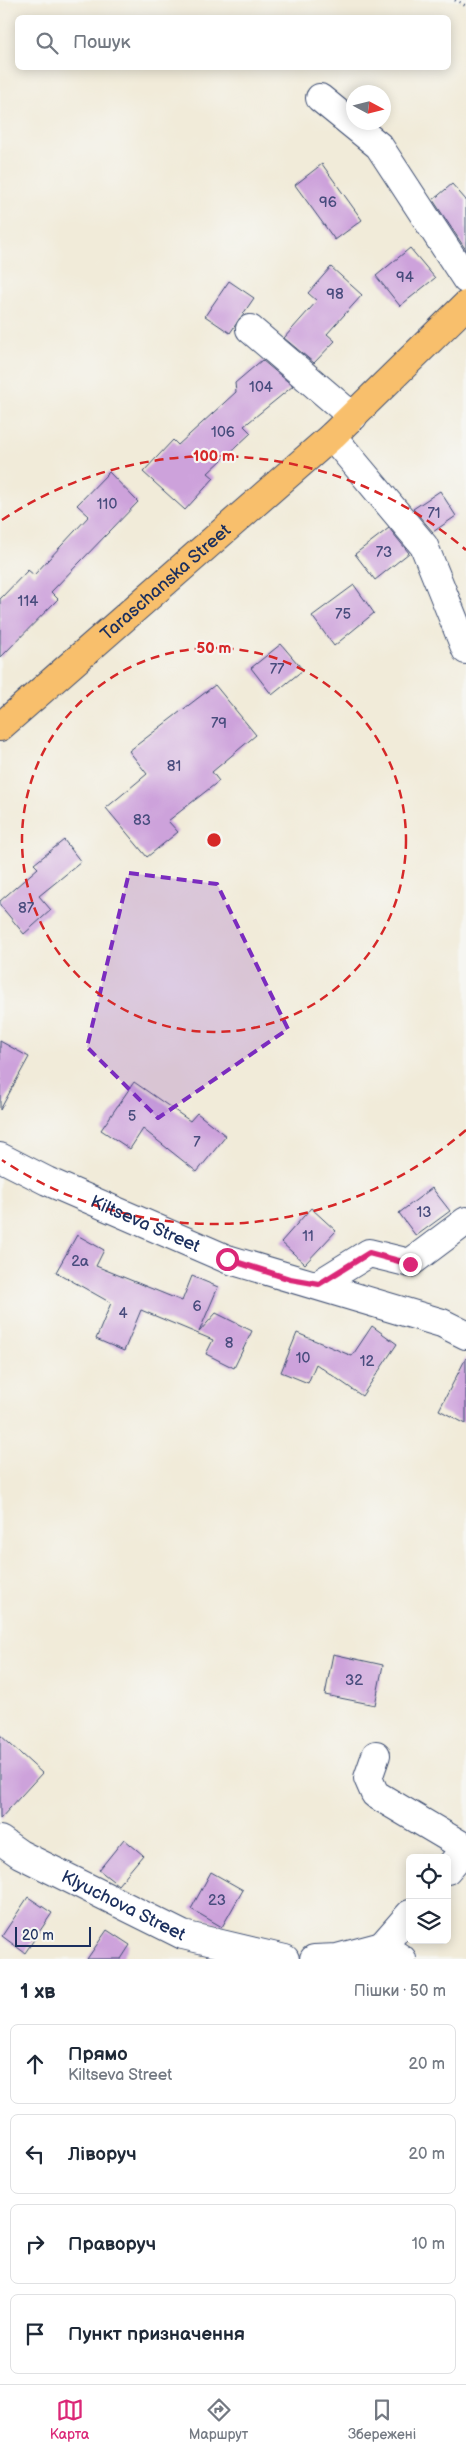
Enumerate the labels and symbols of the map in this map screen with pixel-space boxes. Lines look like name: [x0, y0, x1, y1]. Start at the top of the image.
north arrow: [346, 85, 391, 130]
house number: 96: [319, 193, 337, 212]
house number: 94: [396, 268, 414, 287]
house number: 98: [326, 285, 344, 304]
house number: 104: [249, 378, 273, 397]
house number: 106: [211, 423, 235, 442]
text: 100 m: [193, 447, 235, 466]
house number: 110: [97, 495, 117, 514]
house number: 71: [427, 504, 441, 523]
street label: Taraschanska Street: [96, 519, 235, 645]
house number: 73: [376, 543, 392, 562]
house number: 114: [18, 592, 38, 611]
house number: 75: [335, 605, 351, 624]
text: 50 m: [197, 639, 232, 658]
house number: 77: [270, 660, 285, 679]
house number: 79: [211, 714, 227, 733]
house number: 81: [167, 757, 181, 776]
house number: 83: [133, 811, 151, 830]
centre of rings: [205, 831, 223, 849]
house number: 87: [18, 899, 35, 918]
house number: 5: [128, 1107, 136, 1126]
house number: 7: [193, 1133, 201, 1152]
street label: Kiltseva Street: [87, 1191, 204, 1257]
house number: 13: [416, 1203, 432, 1222]
house number: 11: [302, 1227, 314, 1246]
route start: [216, 1248, 239, 1271]
house number: 2а: [71, 1252, 89, 1271]
route end: [399, 1253, 422, 1276]
house number: 6: [192, 1297, 202, 1316]
house number: 4: [118, 1304, 128, 1323]
house number: 8: [225, 1334, 234, 1353]
house number: 10: [296, 1349, 310, 1368]
house number: 12: [360, 1352, 374, 1371]
house number: 32: [345, 1671, 363, 1690]
street label: Klyuchova Street: [58, 1866, 190, 1945]
house number: 23: [208, 1891, 226, 1910]
scale bar: [15, 1924, 91, 1947]

